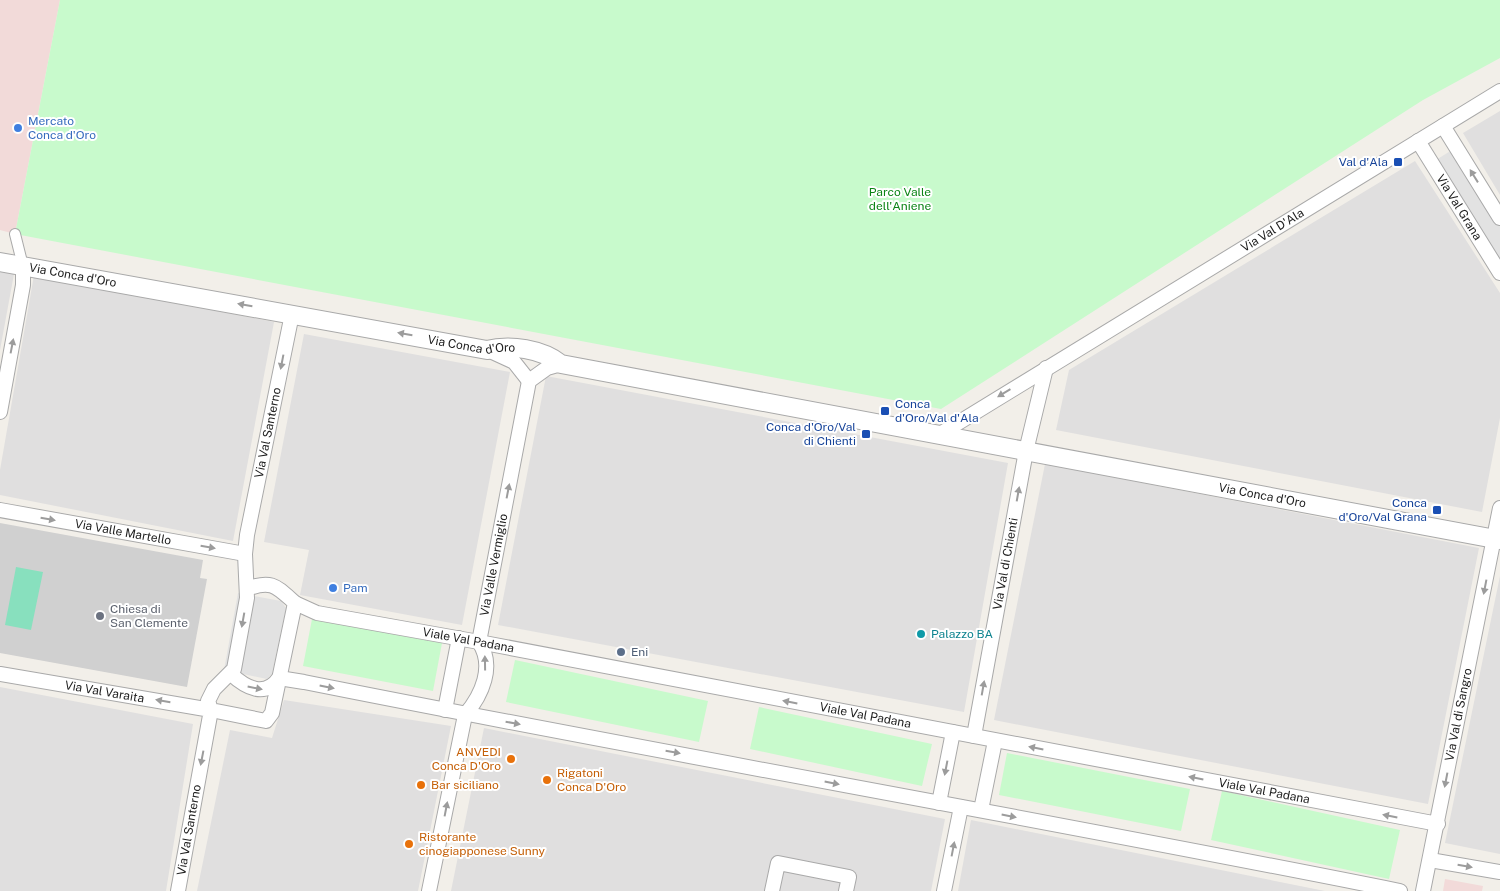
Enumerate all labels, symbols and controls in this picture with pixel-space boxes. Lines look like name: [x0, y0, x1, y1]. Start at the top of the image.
place label: Mercato Conca d'Oro: [28, 114, 96, 142]
marker: Mercato Conca d'Oro: [12, 122, 24, 134]
place label: Val d'Ala: [1339, 155, 1388, 169]
marker: Val d'Ala: [1392, 156, 1404, 168]
one-way arrow: [1470, 170, 1479, 183]
street label: Via Val Grana: [1434, 172, 1485, 243]
park label: Parco Valle dell'Aniene: [869, 185, 931, 213]
street label: Via Val D'Ala: [1239, 206, 1307, 255]
street label: Via Conca d'Oro: [28, 260, 118, 290]
one-way arrow: [237, 301, 253, 309]
one-way arrow: [396, 330, 412, 338]
street label: Via Conca d'Oro: [426, 332, 516, 357]
one-way arrow: [8, 338, 16, 354]
one-way arrow: [278, 354, 286, 369]
street label: Via Val Santerno: [252, 386, 284, 479]
one-way arrow: [997, 388, 1010, 397]
place label: Conca d'Oro/Val d'Ala: [895, 397, 979, 425]
marker: Conca d'Oro/Val d'Ala: [879, 405, 891, 417]
place label: Conca d'Oro/Val di Chienti: [766, 420, 856, 448]
marker: Conca d'Oro/Val di Chienti: [860, 428, 872, 440]
street label: Via Conca d'Oro: [1217, 480, 1307, 511]
one-way arrow: [504, 483, 512, 498]
one-way arrow: [1015, 485, 1023, 501]
place label: Conca d'Oro/Val Grana: [1338, 496, 1427, 524]
marker: Conca d'Oro/Val Grana: [1431, 504, 1443, 516]
street label: Via Valle Vermiglio: [477, 512, 510, 617]
one-way arrow: [40, 515, 56, 523]
street label: Via Valle Martello: [74, 517, 173, 548]
street label: Via Val di Chienti: [990, 517, 1021, 611]
one-way arrow: [200, 543, 216, 551]
one-way arrow: [1481, 579, 1489, 594]
place label: Pam: [343, 581, 368, 595]
marker: Pam: [327, 582, 339, 594]
place label: Chiesa di San Clemente: [110, 602, 188, 630]
marker: Chiesa di San Clemente: [94, 610, 106, 622]
one-way arrow: [239, 612, 247, 628]
street label: Viale Val Padana: [422, 625, 515, 656]
place label: Palazzo BA: [931, 627, 994, 641]
marker: Palazzo BA: [915, 628, 927, 640]
place label: Eni: [631, 645, 648, 659]
marker: Eni: [615, 646, 627, 658]
one-way arrow: [481, 655, 489, 671]
street label: Via Val di Sangro: [1442, 667, 1475, 762]
street label: Via Val Varaita: [64, 678, 145, 705]
one-way arrow: [979, 680, 987, 696]
one-way arrow: [320, 683, 335, 691]
one-way arrow: [248, 684, 263, 692]
one-way arrow: [154, 697, 170, 705]
one-way arrow: [782, 698, 798, 706]
street label: Viale Val Padana: [819, 700, 912, 731]
one-way arrow: [505, 720, 521, 728]
one-way arrow: [1028, 744, 1044, 752]
place label: ANVEDI Conca D'Oro: [432, 745, 501, 773]
one-way arrow: [665, 749, 681, 757]
one-way arrow: [197, 750, 205, 766]
marker: ANVEDI Conca D'Oro: [505, 753, 517, 765]
one-way arrow: [942, 760, 950, 775]
place label: Rigatoni Conca D'Oro: [557, 766, 627, 794]
one-way arrow: [1442, 773, 1450, 789]
marker: Rigatoni Conca D'Oro: [541, 774, 553, 786]
one-way arrow: [1187, 774, 1203, 782]
street label: Viale Val Padana: [1217, 776, 1311, 807]
place label: Bar siciliano: [431, 778, 499, 792]
marker: Bar siciliano: [415, 779, 427, 791]
one-way arrow: [825, 779, 840, 787]
street label: Via Val Santerno: [174, 783, 204, 877]
one-way arrow: [442, 800, 450, 816]
one-way arrow: [1381, 811, 1397, 819]
one-way arrow: [1002, 812, 1018, 820]
place label: Ristorante cinogiapponese Sunny: [419, 830, 545, 858]
marker: Ristorante cinogiapponese Sunny: [403, 838, 415, 850]
one-way arrow: [949, 840, 957, 856]
one-way arrow: [1457, 862, 1473, 870]

